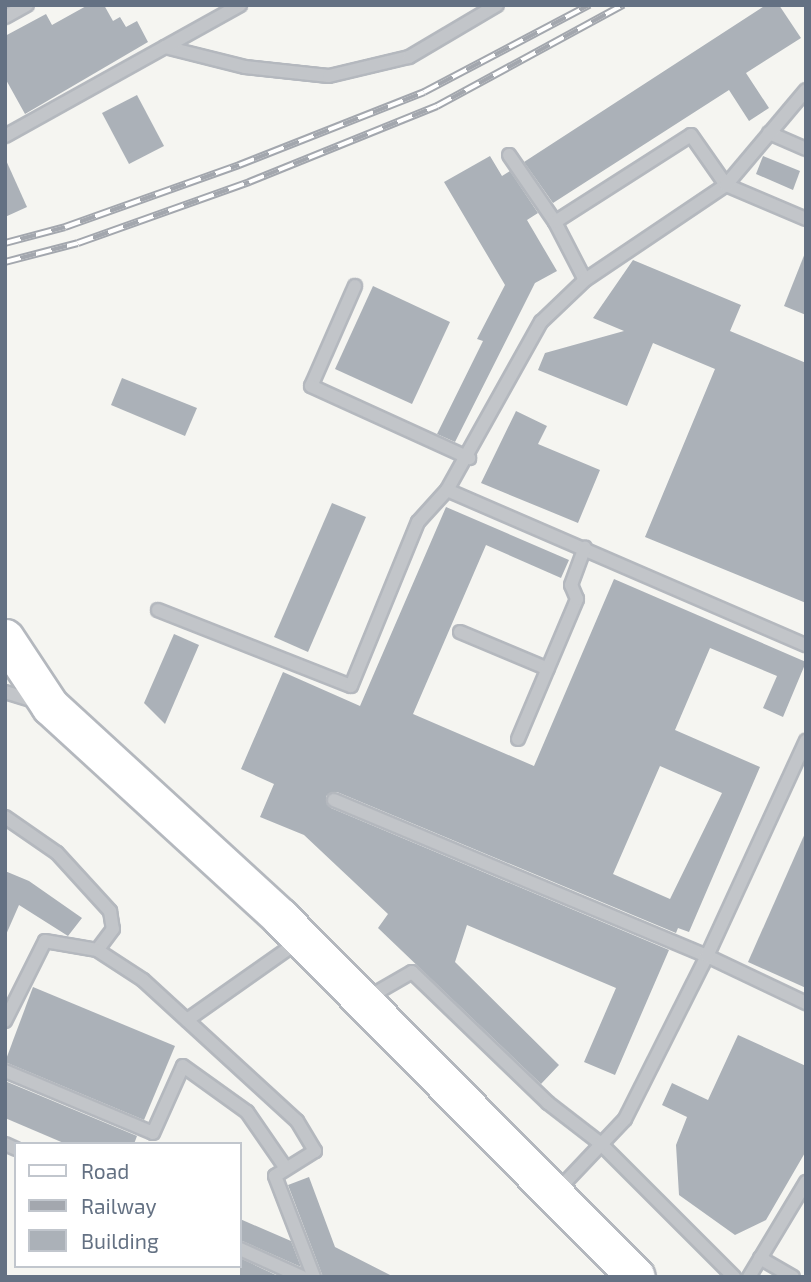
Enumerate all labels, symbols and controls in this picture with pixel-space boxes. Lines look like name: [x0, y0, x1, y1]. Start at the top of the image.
legend: [14, 1142, 242, 1268]
text: Road: [81, 1158, 129, 1183]
text: Railway: [81, 1193, 157, 1218]
text: Building: [81, 1228, 159, 1253]

